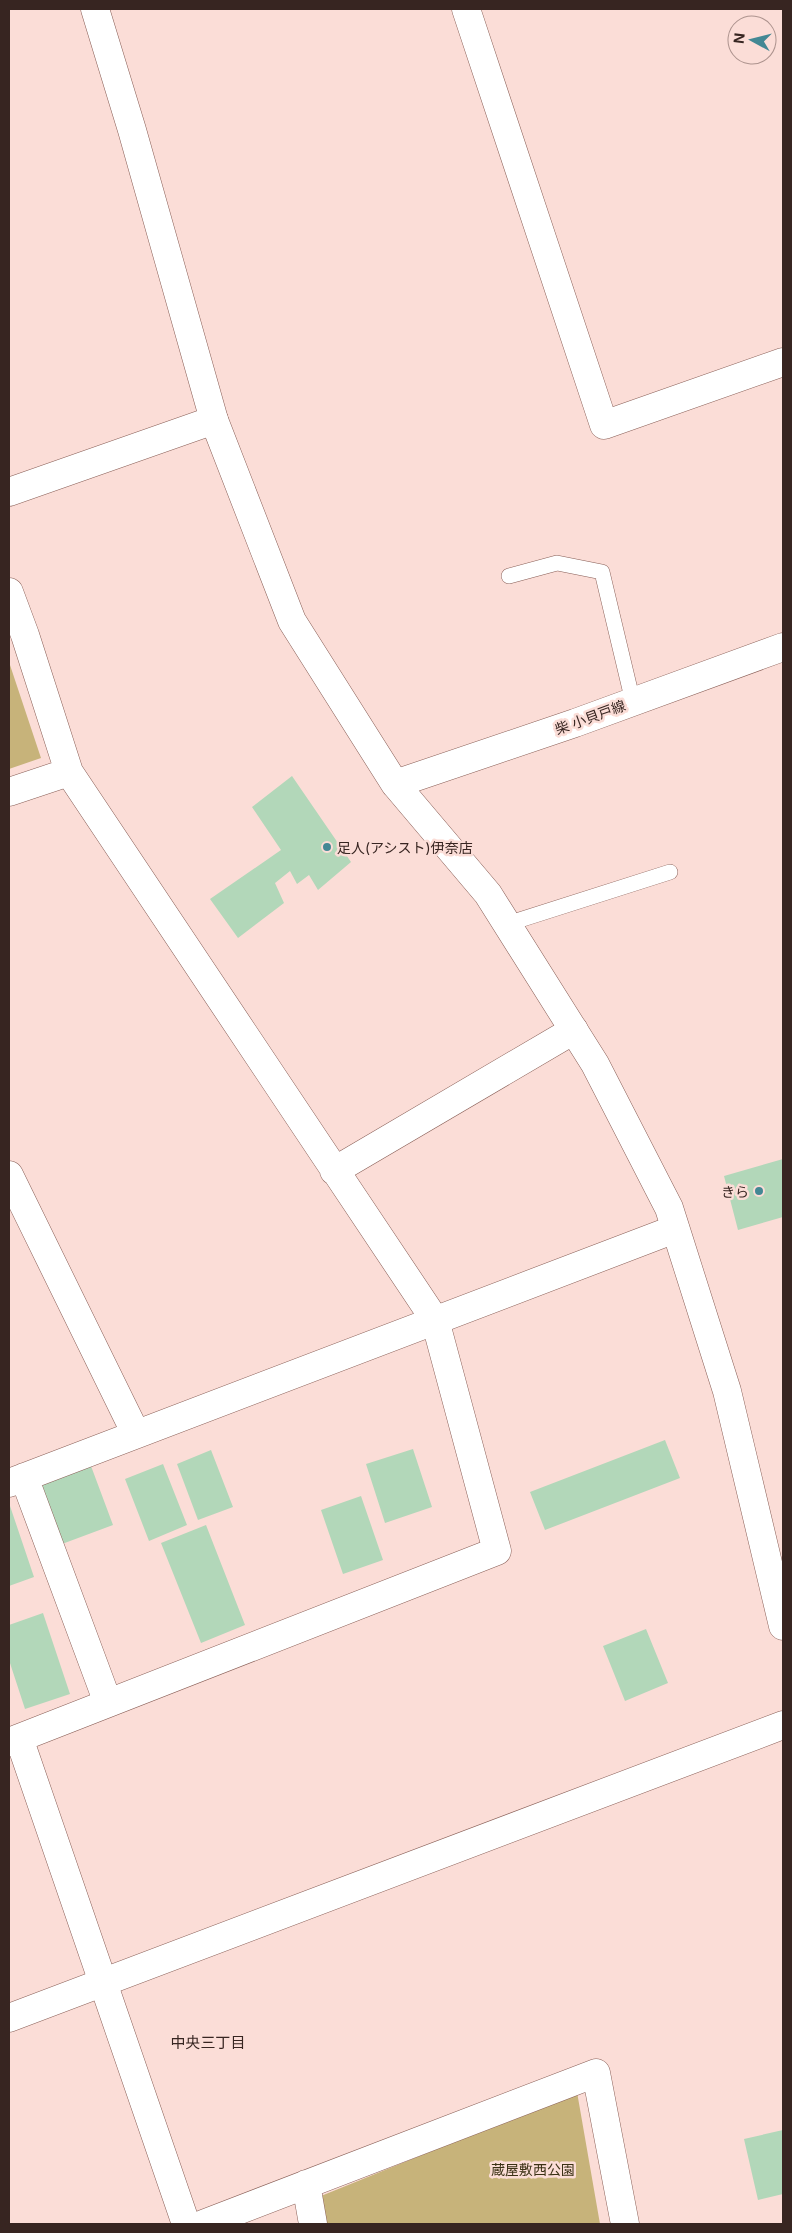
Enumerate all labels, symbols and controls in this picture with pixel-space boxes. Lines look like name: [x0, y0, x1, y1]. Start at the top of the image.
north arrow: [727, 15, 777, 65]
text: N: [730, 32, 748, 45]
street label: 柴 小貝戸線: [552, 696, 628, 738]
place label: 足人(アシスト)伊奈店: [337, 839, 473, 856]
marker: 足人(アシスト)伊奈店: [321, 841, 333, 853]
place label: きら: [721, 1183, 749, 1200]
marker: きら: [753, 1185, 765, 1197]
district label: 中央三丁目: [170, 2033, 246, 2052]
park label: 蔵屋敷西公園: [491, 2161, 575, 2178]

